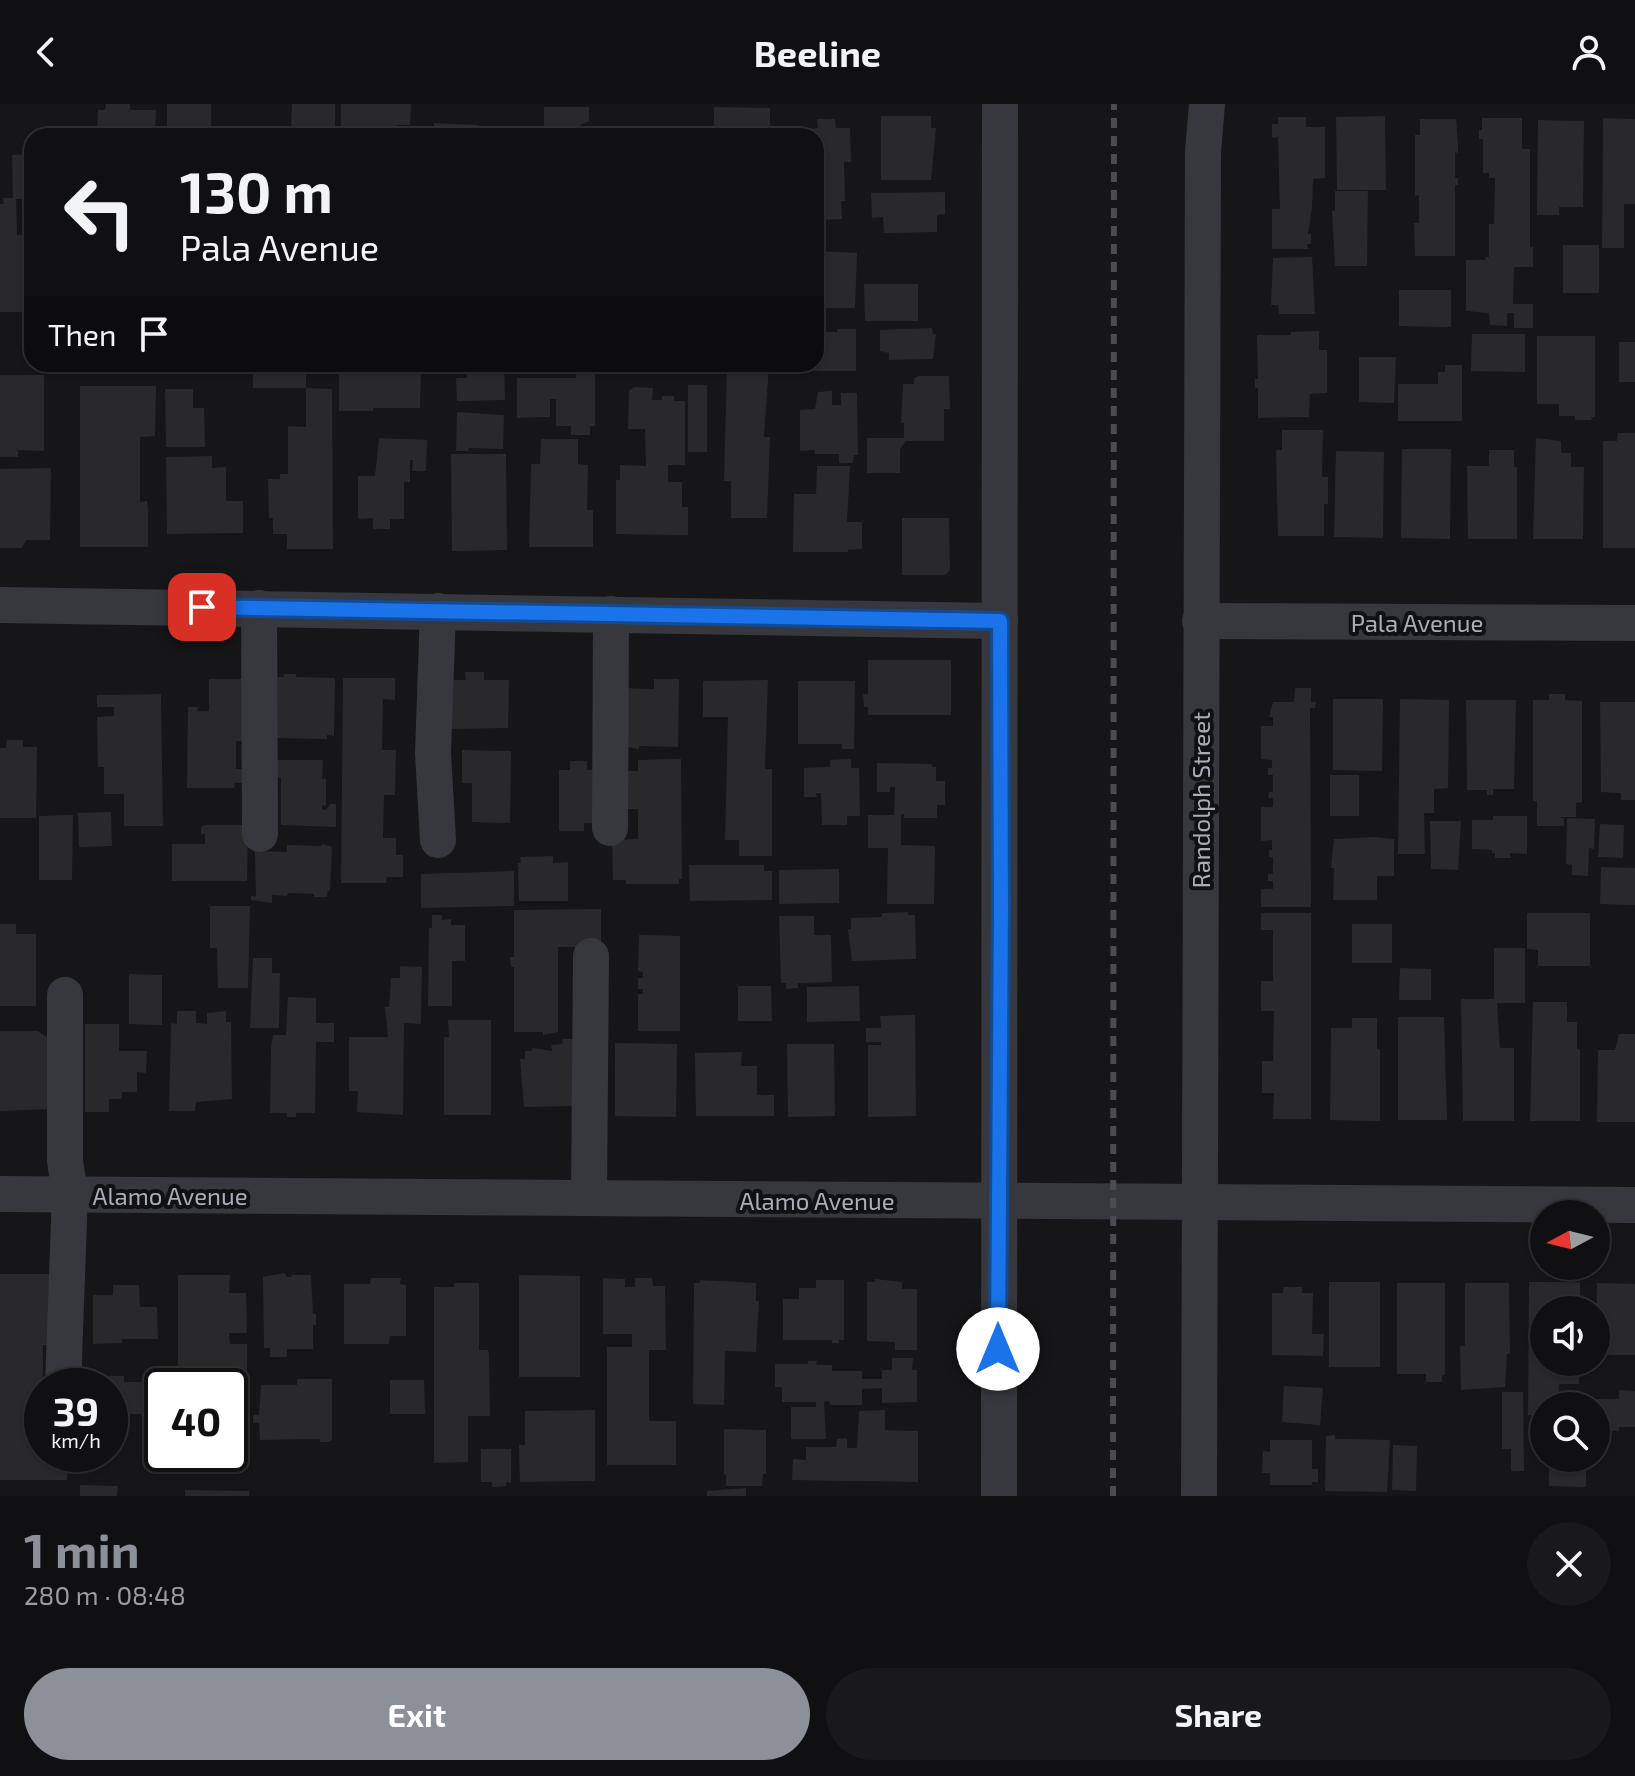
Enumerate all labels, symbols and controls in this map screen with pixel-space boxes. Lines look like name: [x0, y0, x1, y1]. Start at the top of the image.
icon: back: [24, 30, 68, 74]
icon: person: [1567, 30, 1611, 74]
text: Beeline: [754, 31, 881, 74]
text: 130 m: [180, 157, 333, 224]
icon: left: [48, 160, 152, 264]
text: Pala Avenue: [180, 225, 379, 268]
icon: arrive: [132, 312, 176, 356]
text: Then: [48, 316, 116, 352]
pin: [168, 573, 236, 641]
icon: arrive: [180, 585, 224, 629]
street label: Pala Avenue: [1351, 608, 1483, 637]
street label: Randolph Street: [1186, 712, 1215, 888]
street label: Alamo Avenue: [92, 1181, 248, 1210]
street label: Alamo Avenue: [739, 1186, 895, 1215]
north arrow: [1530, 1200, 1610, 1280]
map controls: [1530, 1200, 1610, 1472]
button: sound: [1530, 1296, 1610, 1376]
position arrow: [956, 1307, 1040, 1391]
speed limit sign: 40: [144, 1368, 248, 1472]
text: 39: [53, 1386, 99, 1434]
button: search: [1530, 1392, 1610, 1472]
text: km/h: [51, 1428, 101, 1452]
text: 1 min: [24, 1520, 140, 1578]
button: close: [1527, 1522, 1611, 1606]
text: 280 m · 08:48: [24, 1579, 186, 1610]
button: Exit: [24, 1668, 810, 1760]
button: Share: [826, 1668, 1611, 1760]

